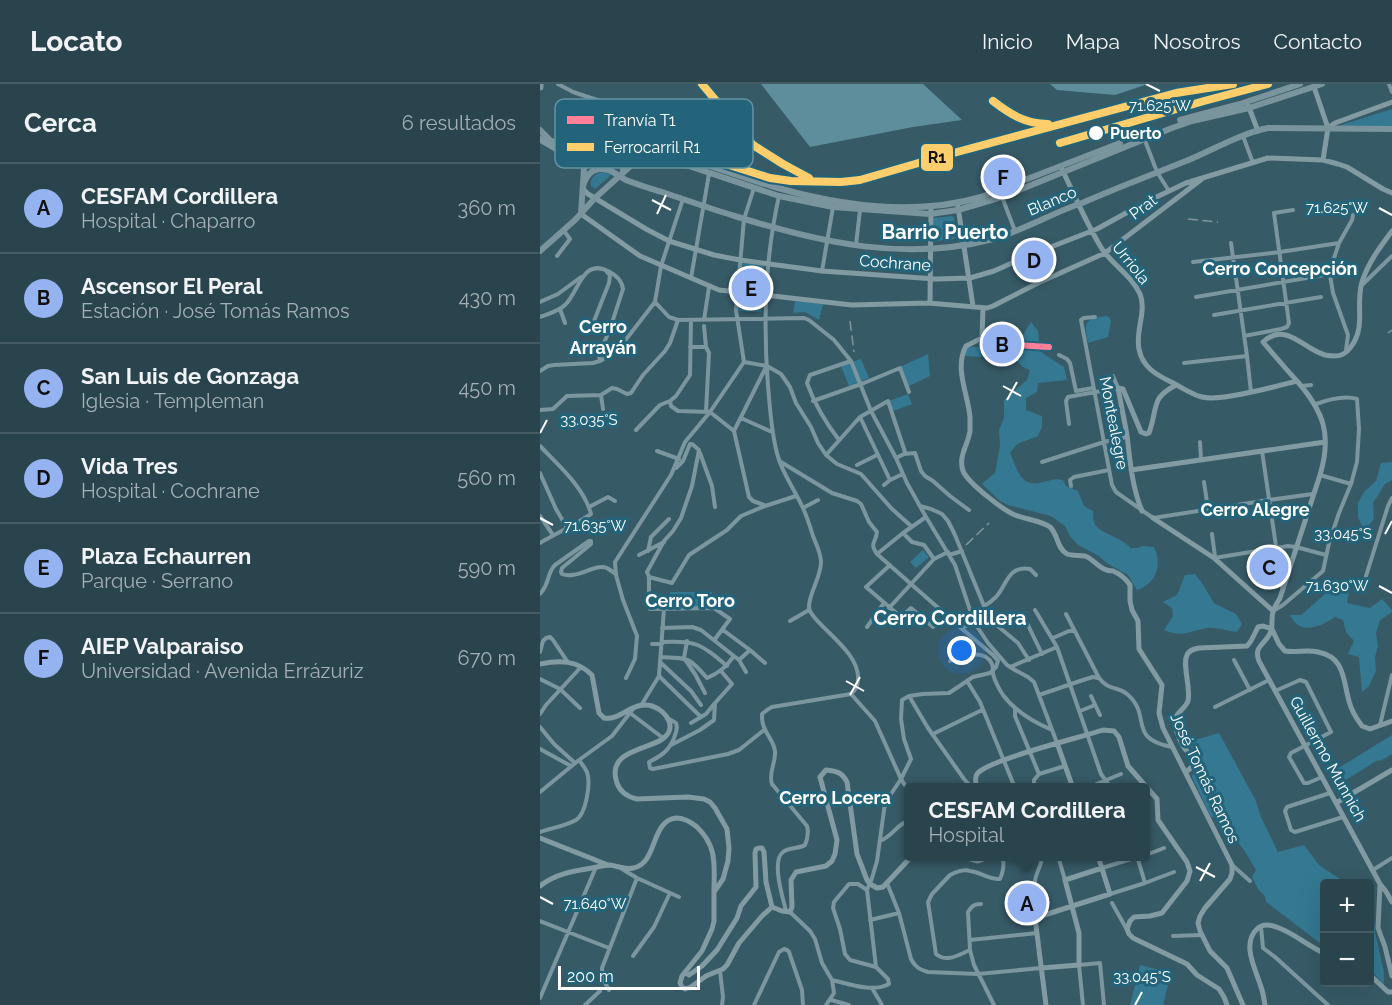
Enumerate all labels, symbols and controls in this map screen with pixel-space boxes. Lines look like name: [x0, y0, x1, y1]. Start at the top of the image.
text: Locato: [30, 25, 122, 58]
text: Inicio: [982, 29, 1033, 54]
text: Mapa: [1066, 29, 1120, 54]
text: Nosotros: [1153, 29, 1241, 54]
text: Contacto: [1274, 29, 1362, 54]
text: 71.625°W: [1129, 97, 1191, 115]
legend: [555, 99, 753, 168]
text: Cerca: [24, 108, 97, 138]
text: 6 resultados: [402, 111, 516, 135]
text: Tranvía T1: [604, 111, 676, 130]
marker: Puerto: [1087, 124, 1105, 142]
place label: Puerto: [1110, 124, 1162, 143]
text: Ferrocarril R1: [604, 138, 700, 157]
line badge: R1: [920, 143, 954, 172]
text: R1: [928, 148, 946, 167]
pin: F: [984, 154, 1022, 200]
street label: Blanco: [1025, 182, 1079, 220]
text: CESFAM Cordillera: [81, 183, 278, 209]
street label: Prat: [1125, 190, 1161, 223]
text: A: [37, 196, 50, 220]
text: 360 m: [458, 196, 516, 220]
text: 71.625°W: [1306, 199, 1368, 217]
text: Hospital · Chaparro: [81, 209, 255, 233]
district label: Barrio Puerto: [882, 220, 1008, 244]
pin: D: [1014, 238, 1054, 282]
street label: Urriola: [1108, 238, 1154, 288]
street label: Cochrane: [859, 251, 931, 275]
district label: Cerro Concepción: [1203, 258, 1358, 279]
pin: E: [732, 266, 770, 310]
text: Ascensor El Peral: [81, 273, 262, 299]
text: B: [37, 286, 50, 310]
text: 430 m: [459, 286, 516, 310]
text: Estación · José Tomás Ramos: [81, 299, 350, 323]
district label: Cerro Arrayán: [570, 316, 636, 358]
pin: B: [982, 322, 1022, 366]
text: San Luis de Gonzaga: [81, 363, 299, 389]
street label: Montealegre: [1096, 375, 1132, 471]
text: C: [37, 376, 50, 400]
text: 450 m: [458, 376, 516, 400]
text: Iglesia · Templeman: [81, 389, 264, 413]
text: 33.035°S: [560, 411, 618, 429]
text: Vida Tres: [81, 453, 178, 479]
text: D: [36, 466, 51, 490]
text: 560 m: [457, 466, 516, 490]
text: Hospital · Cochrane: [81, 479, 260, 503]
district label: Cerro Alegre: [1200, 499, 1310, 520]
text: 71.635°W: [564, 517, 626, 535]
text: 33.045°S: [1314, 525, 1372, 543]
text: Plaza Echaurren: [81, 543, 251, 569]
pin: C: [1250, 544, 1288, 590]
text: E: [37, 556, 50, 580]
text: 590 m: [458, 556, 516, 580]
text: Parque · Serrano: [81, 569, 233, 593]
text: 71.630°W: [1306, 577, 1369, 595]
district label: Cerro Toro: [645, 590, 735, 611]
district label: Cerro Cordillera: [873, 606, 1027, 630]
text: AIEP Valparaiso: [81, 633, 244, 659]
your location: [947, 636, 976, 665]
text: F: [38, 646, 49, 670]
text: 670 m: [458, 646, 516, 670]
text: Universidad · Avenida Errázuriz: [81, 659, 364, 683]
street label: Guillermo Munnich: [1286, 693, 1370, 825]
street label: José Tomás Ramos: [1166, 710, 1244, 846]
popup: [904, 783, 1150, 861]
district label: Cerro Locera: [779, 787, 891, 808]
text: CESFAM Cordillera: [928, 797, 1126, 823]
text: Hospital: [928, 823, 1004, 847]
map controls: [1320, 879, 1374, 987]
button: +: [1320, 879, 1374, 933]
pin: A: [1008, 880, 1046, 926]
text: 71.640°W: [563, 895, 627, 913]
button: −: [1320, 933, 1374, 987]
scale bar: [558, 963, 700, 990]
text: 200 m: [567, 967, 614, 986]
text: 33.045°S: [1113, 968, 1171, 986]

